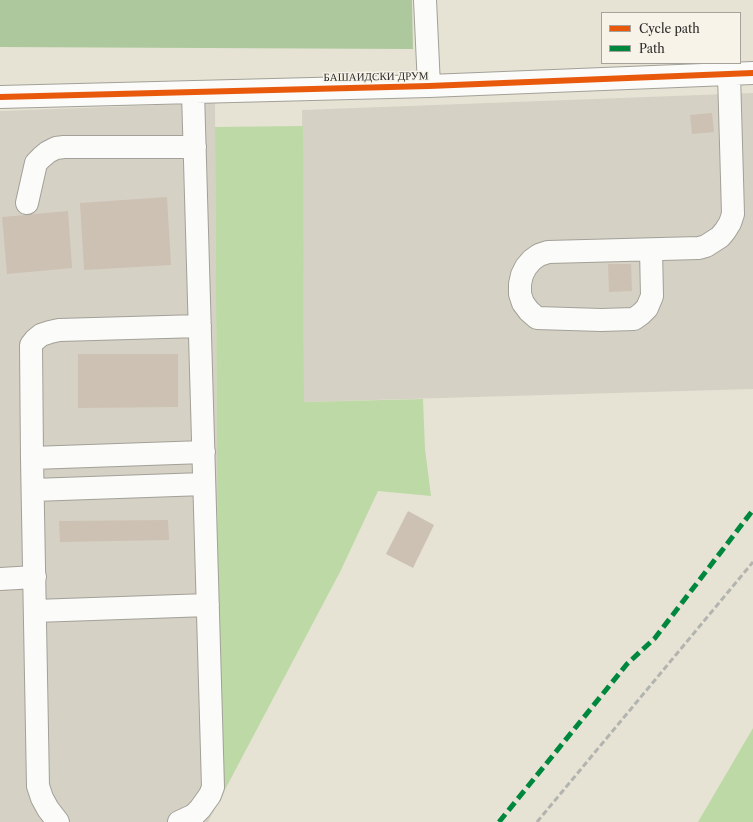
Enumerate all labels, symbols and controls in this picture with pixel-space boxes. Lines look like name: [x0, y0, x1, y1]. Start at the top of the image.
legend: [601, 12, 741, 64]
text: Cycle path: [639, 21, 700, 36]
text: Path: [639, 41, 665, 56]
street label: БАШАИДСКИ ДРУМ: [323, 69, 429, 85]

